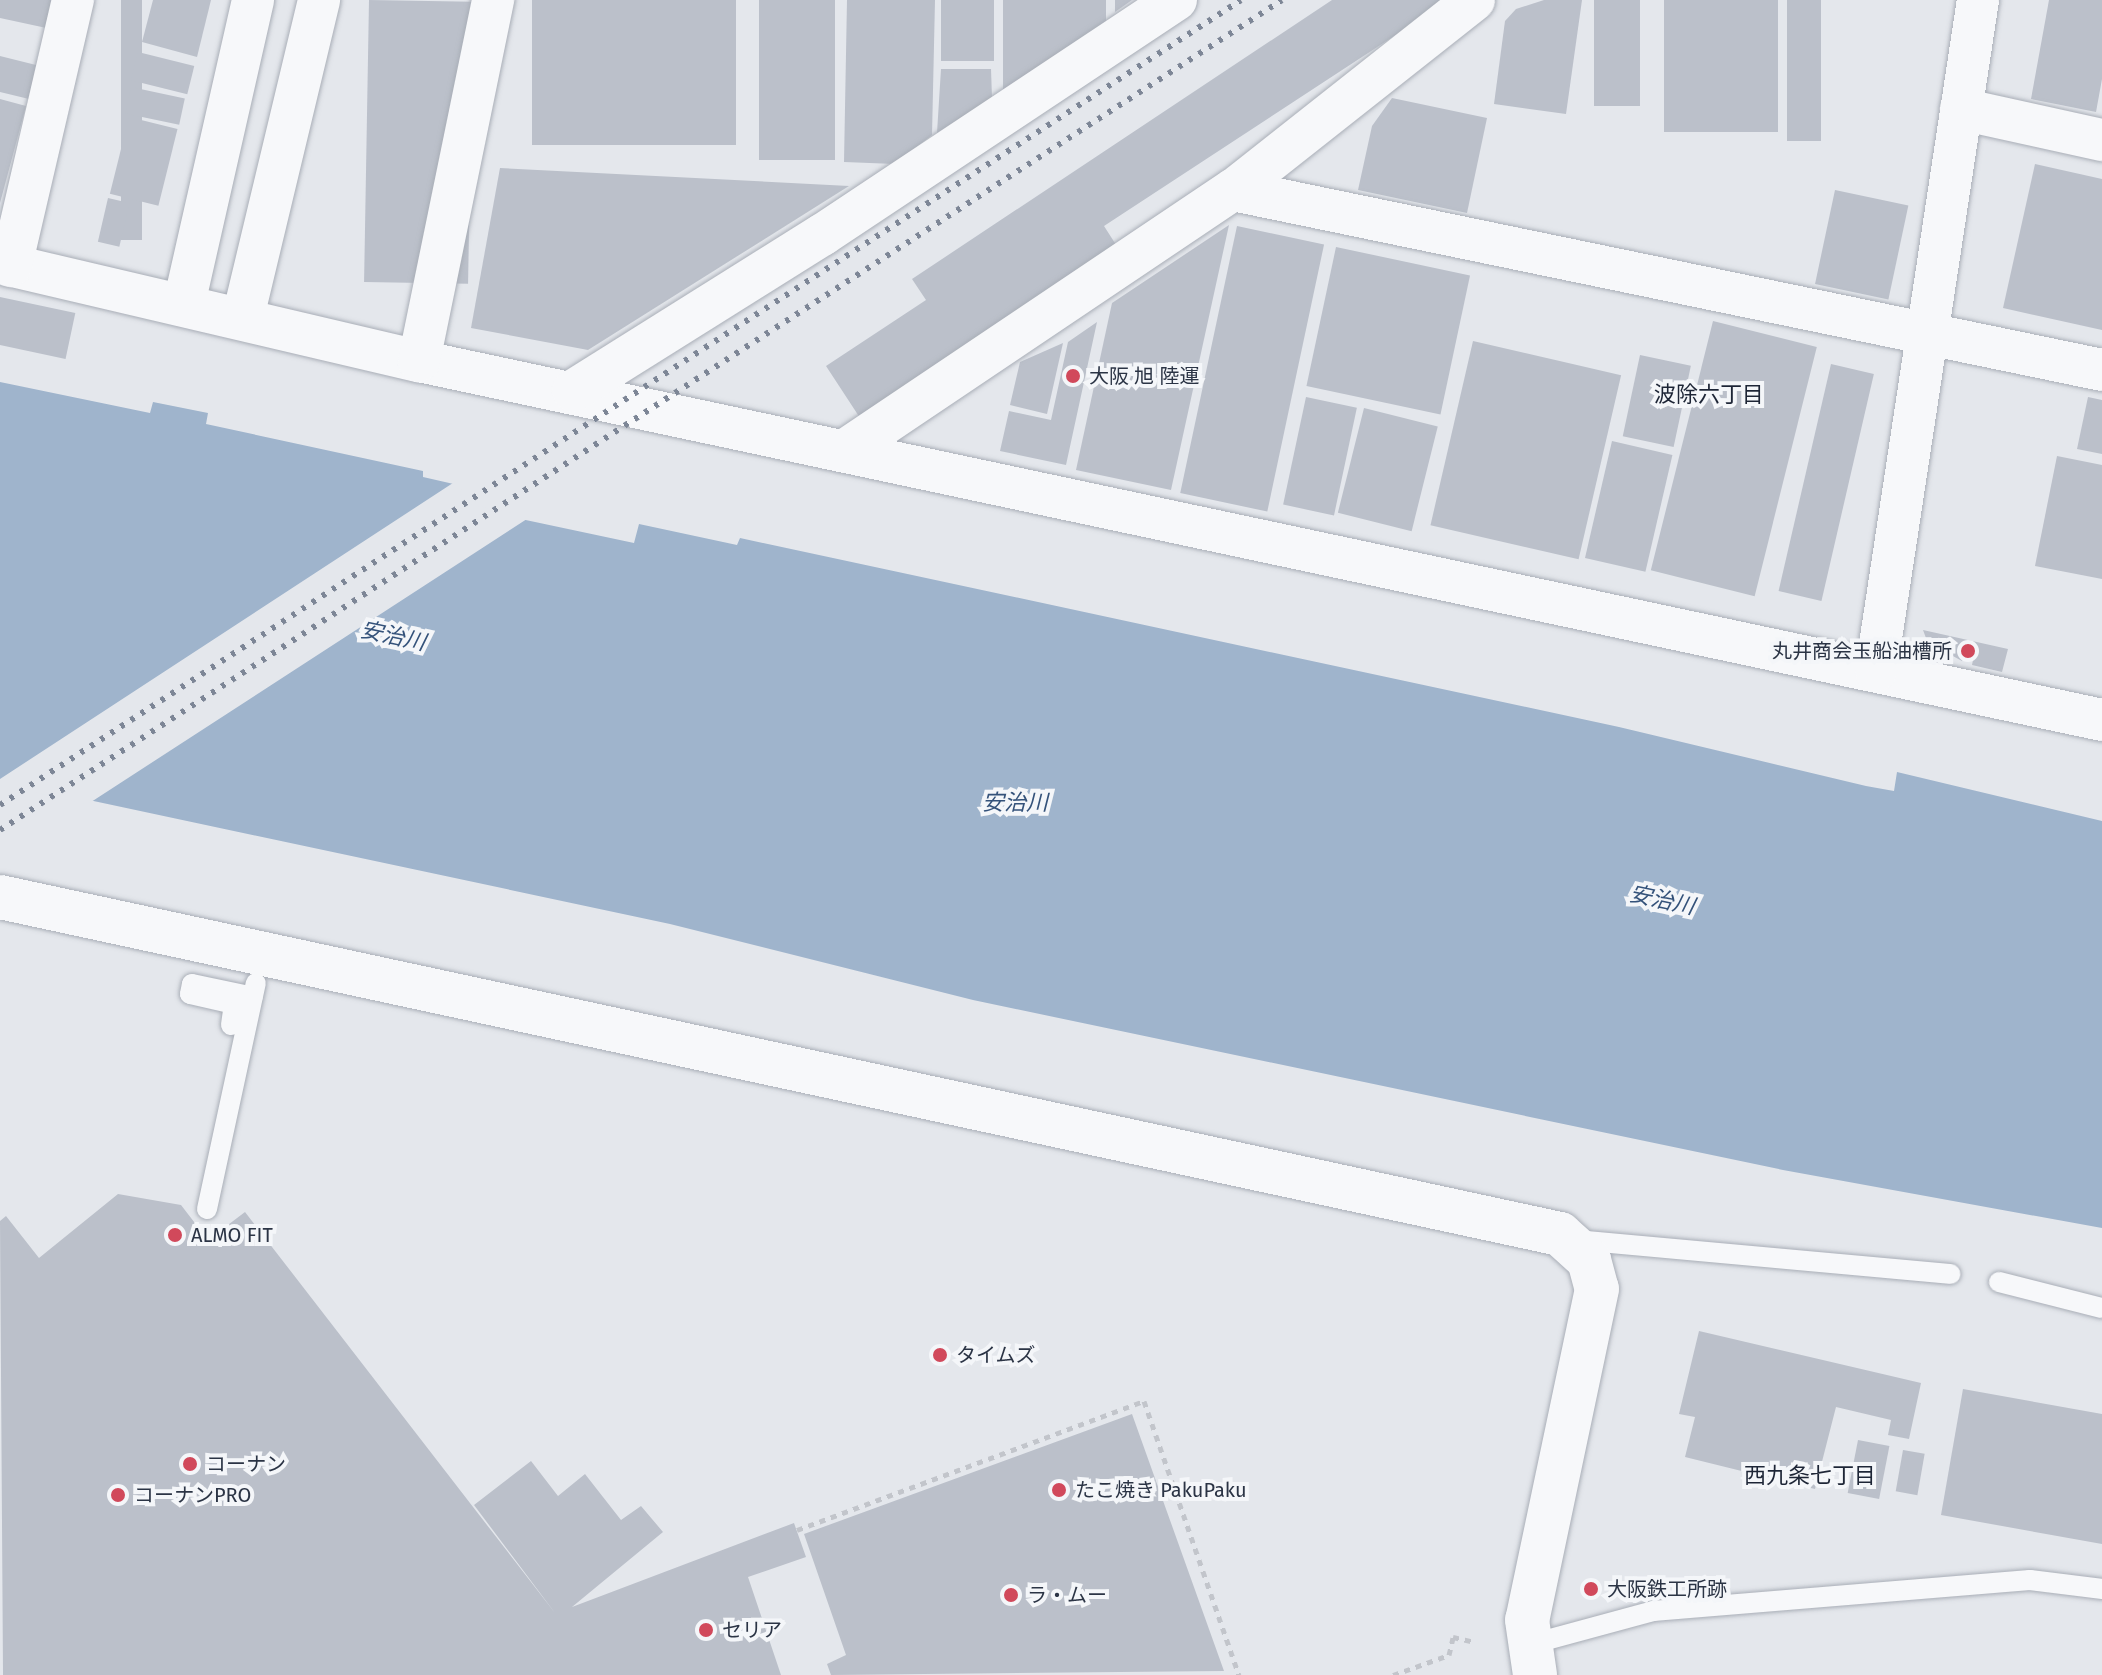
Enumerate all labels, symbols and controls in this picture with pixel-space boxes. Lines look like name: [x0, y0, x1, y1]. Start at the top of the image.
place label: 大阪 旭 陸運: [1089, 364, 1200, 388]
marker: 大阪 旭 陸運: [1064, 367, 1082, 385]
district label: 波除六丁目: [1654, 382, 1764, 408]
water label: 安治川: [358, 616, 428, 656]
place label: 丸井商会玉船油槽所: [1772, 639, 1952, 663]
marker: 丸井商会玉船油槽所: [1959, 642, 1977, 660]
water label: 安治川: [982, 790, 1048, 816]
water label: 安治川: [1627, 880, 1697, 920]
place label: ALMO FIT: [191, 1223, 273, 1247]
marker: ALMO FIT: [166, 1226, 184, 1244]
place label: タイムズ: [956, 1343, 1036, 1367]
marker: タイムズ: [931, 1346, 949, 1364]
place label: コーナン: [206, 1452, 286, 1476]
marker: コーナン: [181, 1455, 199, 1473]
district label: 西九条七丁目: [1744, 1463, 1876, 1489]
place label: たこ焼き PakuPaku: [1075, 1478, 1247, 1502]
marker: たこ焼き PakuPaku: [1050, 1481, 1068, 1499]
place label: コーナンPRO: [134, 1483, 251, 1507]
marker: コーナンPRO: [109, 1486, 127, 1504]
place label: 大阪鉄工所跡: [1607, 1577, 1727, 1601]
marker: 大阪鉄工所跡: [1582, 1580, 1600, 1598]
place label: ラ・ムー: [1027, 1583, 1107, 1607]
marker: ラ・ムー: [1002, 1586, 1020, 1604]
place label: セリア: [722, 1618, 782, 1642]
marker: セリア: [697, 1621, 715, 1639]

